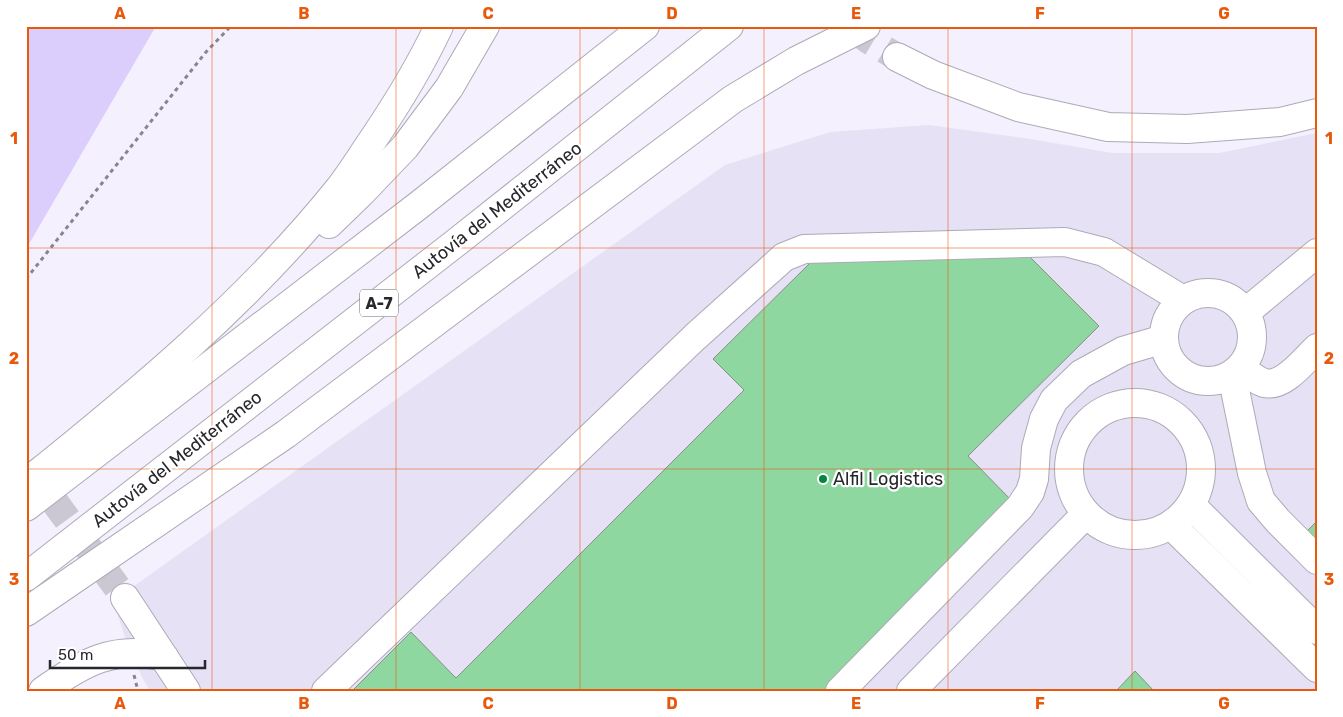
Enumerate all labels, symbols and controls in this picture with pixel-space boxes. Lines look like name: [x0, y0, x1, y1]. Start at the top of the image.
text: A: [114, 4, 126, 23]
text: B: [298, 4, 310, 23]
text: C: [482, 4, 494, 23]
text: D: [666, 4, 678, 23]
text: E: [851, 4, 861, 23]
text: F: [1035, 4, 1045, 23]
text: G: [1218, 4, 1230, 23]
text: 1: [10, 129, 18, 148]
text: 1: [1325, 129, 1333, 148]
street label: Autovía del Mediterráneo: [408, 137, 586, 283]
road number: A-7: [360, 290, 398, 316]
text: 2: [9, 349, 19, 368]
text: 2: [1324, 349, 1334, 368]
street label: Autovía del Mediterráneo: [88, 386, 266, 532]
place label: Alfil Logistics: [833, 468, 943, 490]
marker: Alfil Logistics: [817, 473, 829, 485]
text: 3: [9, 570, 19, 589]
text: 3: [1324, 570, 1334, 589]
scale bar: [50, 637, 205, 669]
text: 50 m: [58, 646, 93, 664]
text: A: [114, 694, 126, 713]
text: B: [298, 694, 310, 713]
text: C: [482, 694, 494, 713]
text: D: [666, 694, 678, 713]
text: E: [851, 694, 861, 713]
text: F: [1035, 694, 1045, 713]
text: G: [1218, 694, 1230, 713]

